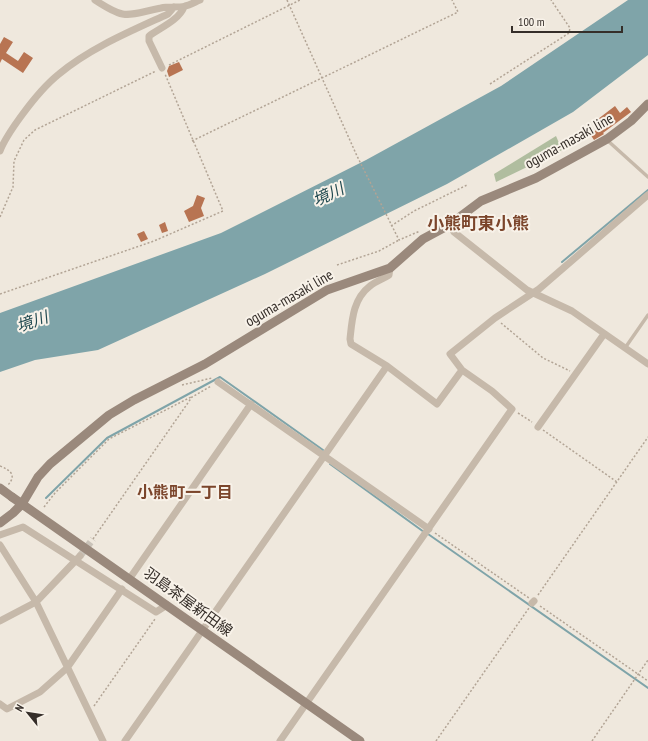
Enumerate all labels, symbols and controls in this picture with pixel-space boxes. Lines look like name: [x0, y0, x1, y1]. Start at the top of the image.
scale bar: [512, 8, 622, 34]
text: 100 m: [518, 14, 545, 29]
street label: oguma-masaki line: [521, 108, 616, 173]
water label: 境川: [309, 177, 349, 210]
district label: 小熊町東小熊: [427, 212, 529, 234]
street label: oguma-masaki line: [241, 265, 336, 330]
water label: 境川: [14, 306, 52, 336]
district label: 小熊町一丁目: [137, 482, 233, 502]
street label: 羽島茶屋新田線: [140, 563, 236, 640]
north arrow: [8, 693, 48, 733]
text: N: [12, 702, 27, 714]

